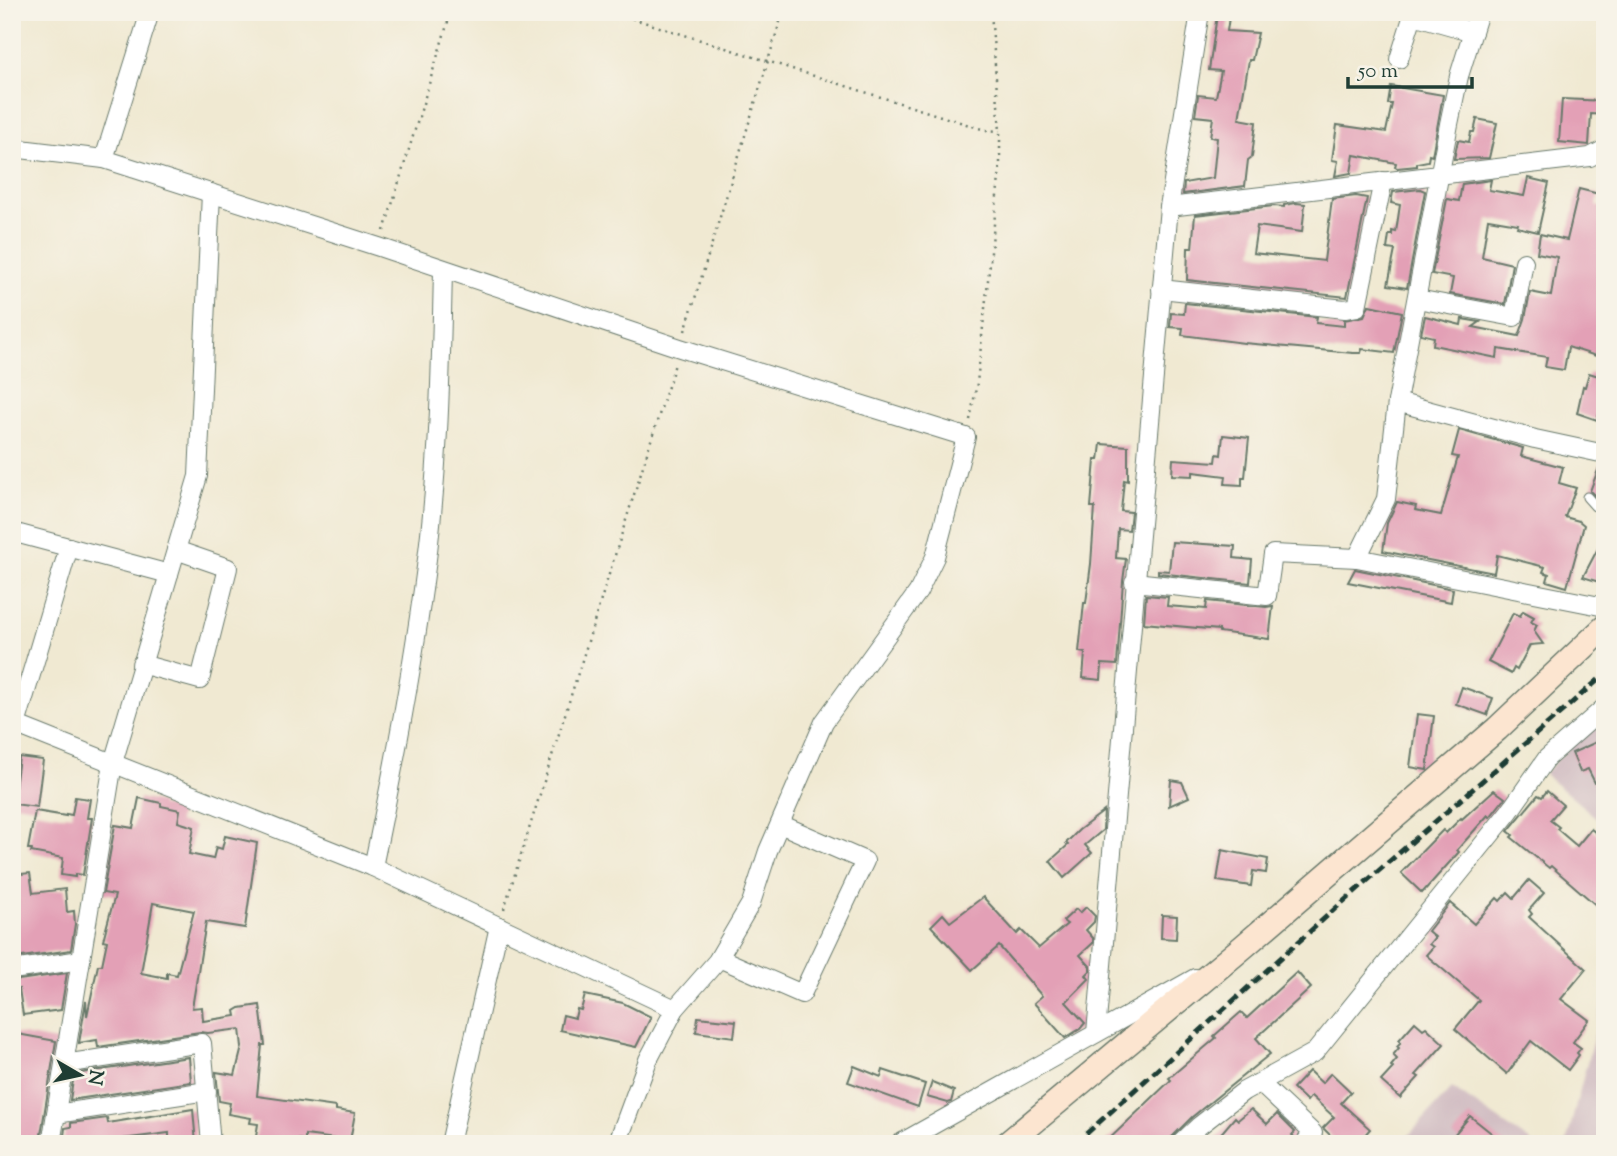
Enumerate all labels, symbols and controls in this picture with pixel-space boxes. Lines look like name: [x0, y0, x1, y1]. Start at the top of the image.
scale bar: [1348, 46, 1472, 90]
text: 50 m: [1357, 57, 1398, 87]
north arrow: [46, 1040, 116, 1110]
text: N: [80, 1068, 109, 1087]

